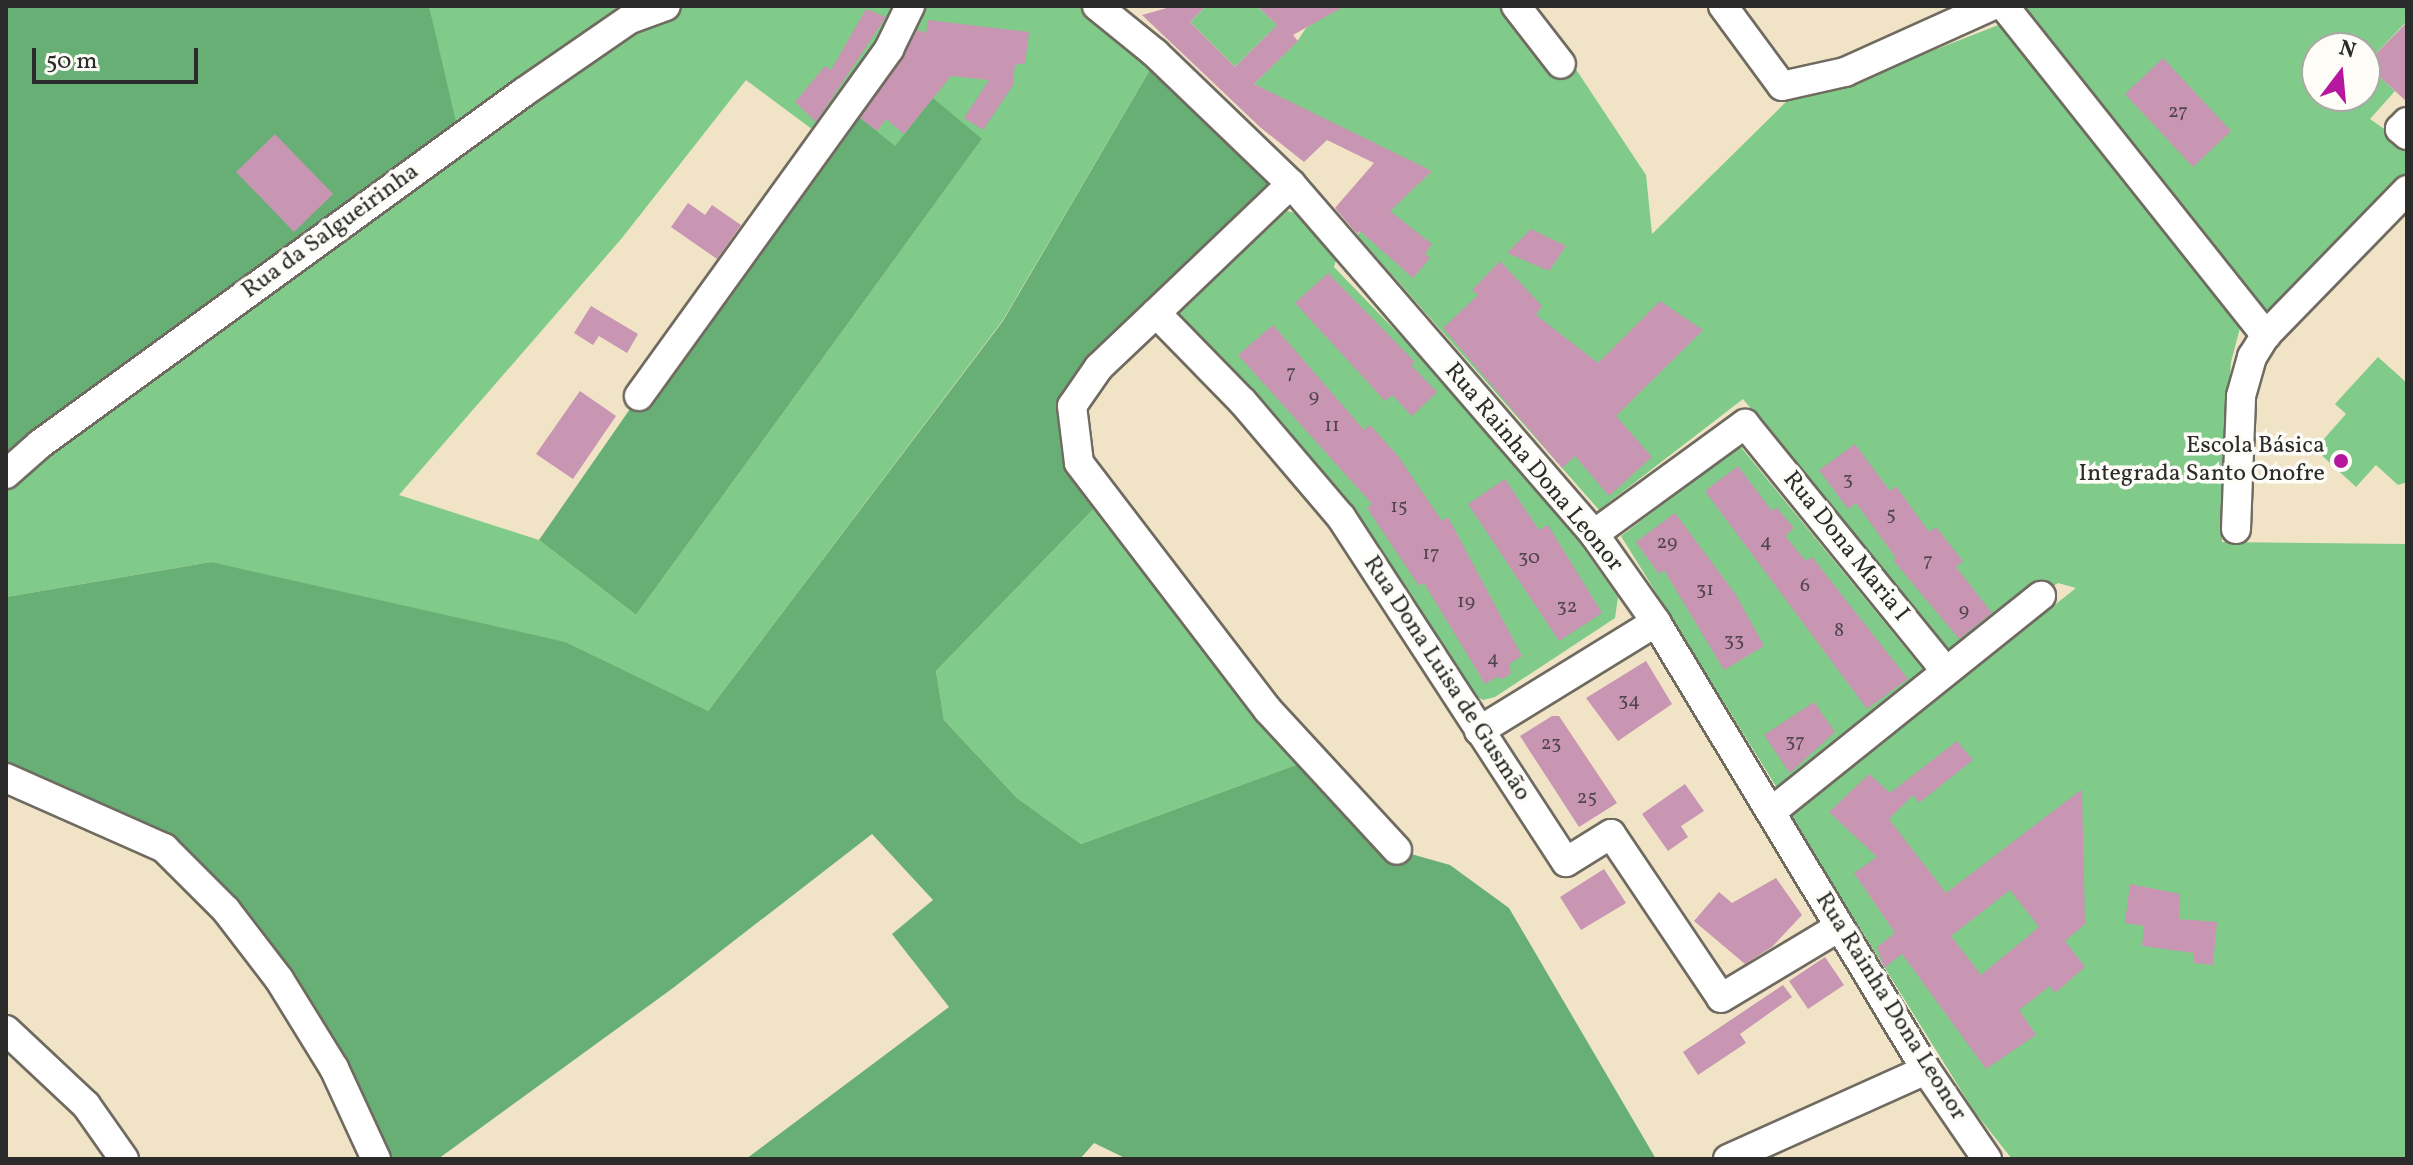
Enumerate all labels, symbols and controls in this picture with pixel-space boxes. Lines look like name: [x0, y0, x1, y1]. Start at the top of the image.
scale bar: [36, 32, 202, 82]
north arrow: [2301, 32, 2381, 112]
text: N: [2335, 33, 2359, 67]
text: 50 m: [46, 45, 98, 79]
house number: 27: [2168, 100, 2188, 124]
street label: Rua da Salgueirinha: [237, 158, 425, 306]
street label: Rua Rainha Dona Leonor: [1437, 358, 1629, 578]
house number: 7: [1286, 361, 1296, 385]
house number: 9: [1309, 385, 1319, 409]
house number: 11: [1324, 414, 1340, 438]
place label: Escola Básica Integrada Santo Onofre: [2078, 433, 2325, 489]
marker: Escola Básica Integrada Santo Onofre: [2332, 452, 2350, 470]
street label: Rua Dona Maria I: [1776, 466, 1914, 628]
house number: 3: [1843, 468, 1853, 492]
house number: 15: [1390, 495, 1408, 519]
house number: 5: [1886, 503, 1896, 527]
house number: 4: [1760, 530, 1772, 554]
house number: 29: [1657, 531, 1677, 555]
house number: 17: [1422, 542, 1440, 566]
house number: 30: [1518, 546, 1540, 570]
house number: 7: [1923, 549, 1933, 573]
street label: Rua Dona Luisa de Gusmão: [1356, 551, 1536, 807]
house number: 6: [1800, 574, 1810, 598]
house number: 31: [1696, 578, 1714, 602]
house number: 19: [1457, 590, 1475, 614]
house number: 32: [1557, 595, 1577, 619]
house number: 9: [1959, 599, 1969, 623]
house number: 8: [1834, 619, 1844, 643]
house number: 33: [1724, 629, 1744, 653]
house number: 4: [1487, 647, 1499, 671]
house number: 34: [1618, 689, 1640, 713]
house number: 37: [1785, 730, 1805, 754]
house number: 23: [1541, 732, 1561, 756]
house number: 25: [1577, 786, 1597, 810]
street label: Rua Rainha Dona Leonor: [1808, 888, 1972, 1126]

